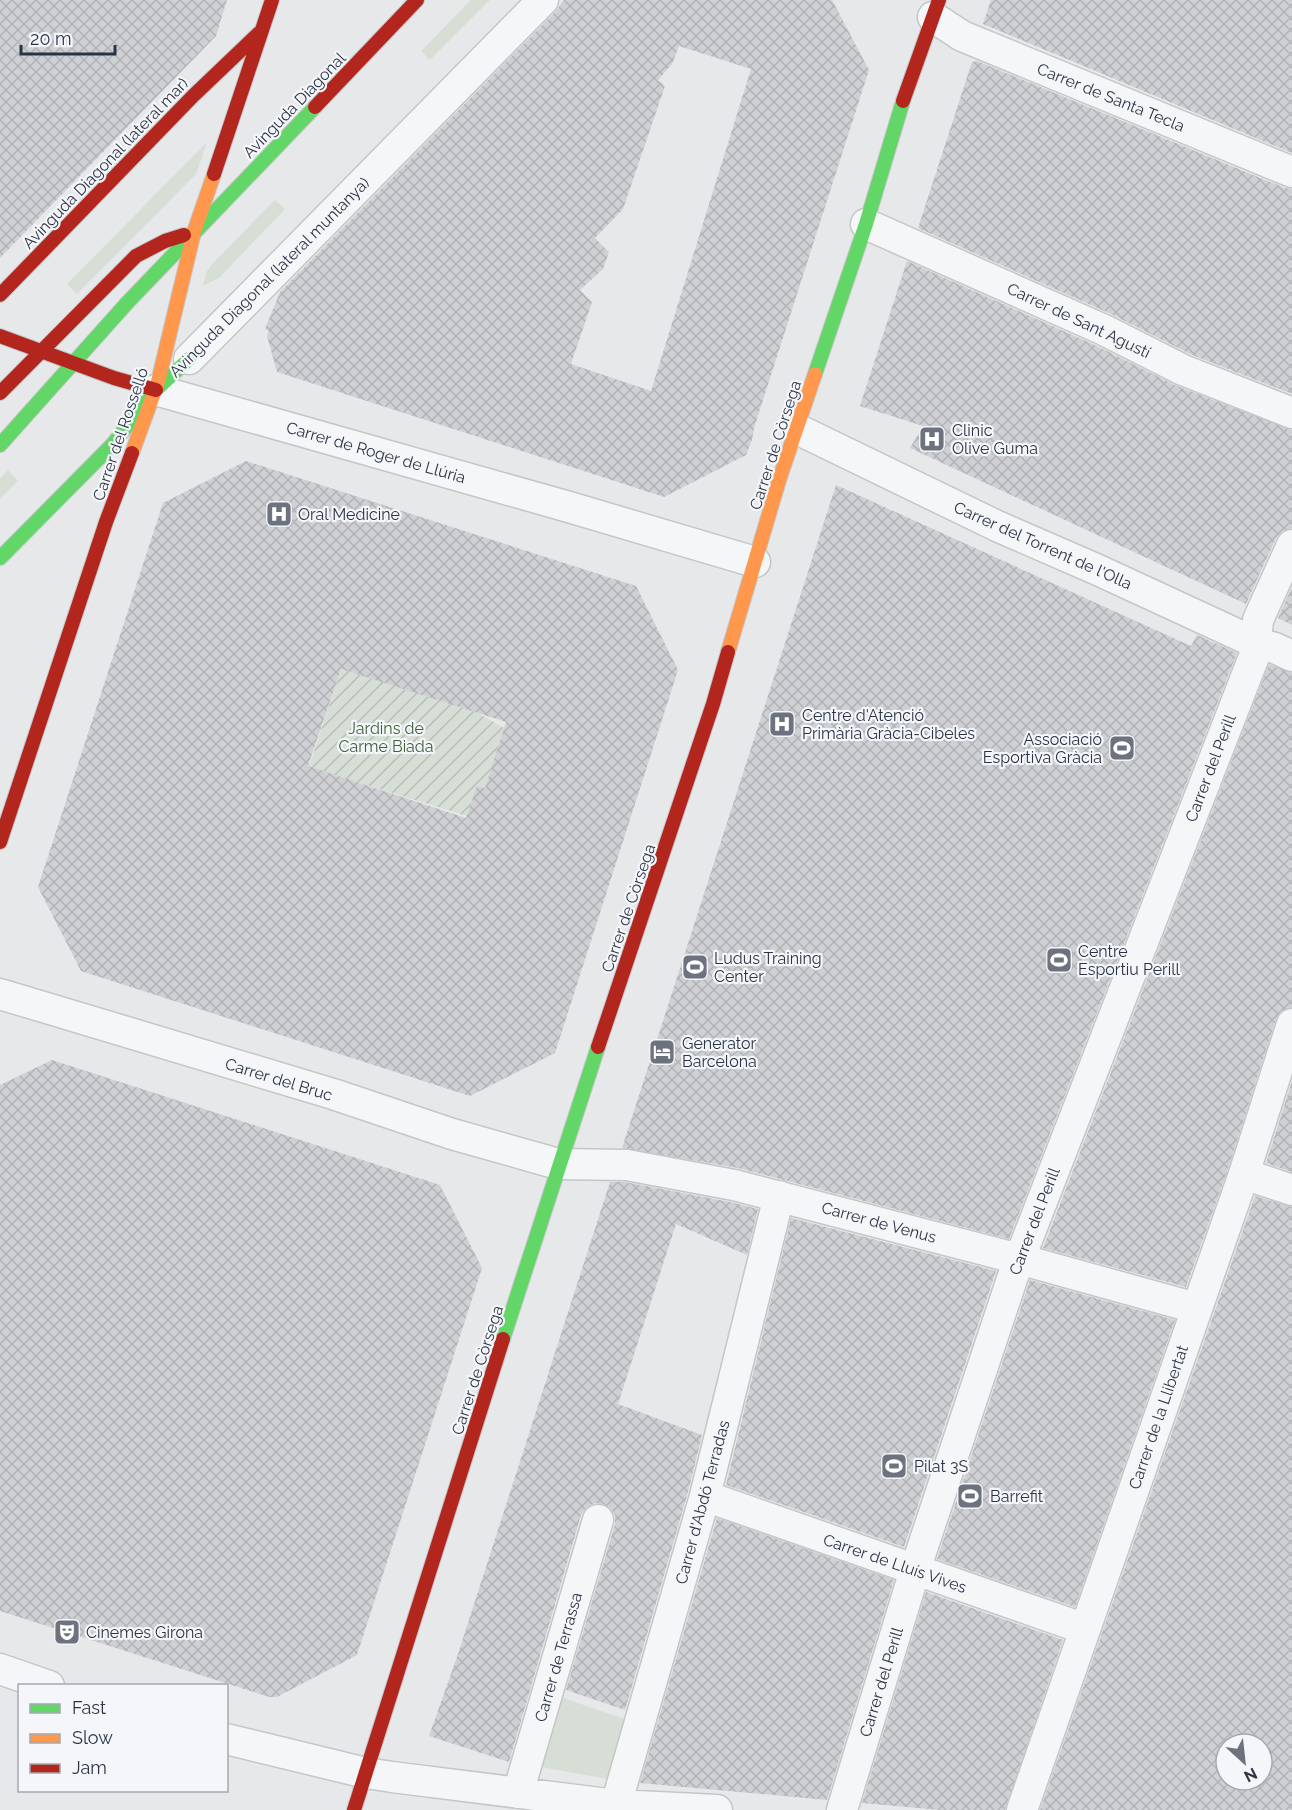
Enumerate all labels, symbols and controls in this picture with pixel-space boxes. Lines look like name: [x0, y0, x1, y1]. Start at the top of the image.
scale bar: [21, 18, 116, 56]
text: 20 m: [30, 28, 72, 49]
street label: Avinguda Diagonal: [239, 48, 350, 162]
street label: Carrer de Santa Tecla: [1034, 59, 1187, 136]
street label: Avinguda Diagonal (lateral mar): [19, 74, 192, 253]
street label: Avinguda Diagonal (lateral muntanya): [165, 173, 373, 381]
street label: Carrer de Sant Agustí: [1004, 279, 1154, 362]
street label: Carrer del Rosselló: [89, 365, 152, 503]
street label: Carrer de Còrsega: [746, 378, 805, 512]
street label: Carrer de Roger de Llúria: [284, 418, 468, 487]
place label: Clinic Olive Guma: [952, 421, 1038, 458]
hospital icon: Clinic Olive Guma: [917, 424, 947, 454]
street label: Carrer del Torrent de l'Olla: [951, 498, 1135, 593]
hospital icon: Oral Medicine: [264, 499, 294, 529]
place label: Oral Medicine: [298, 505, 400, 524]
place label: Centre d'Atenció Primària Gràcia-Cibeles: [802, 706, 975, 743]
hospital icon: Centre d'Atenció Primària Gràcia-Cibeles: [767, 709, 797, 739]
street label: Carrer del Perill: [1181, 711, 1240, 825]
park label: Jardins de Carme Biada: [338, 719, 434, 756]
place label: Associació Esportiva Gràcia: [983, 730, 1102, 767]
sports icon: Associació Esportiva Gràcia: [1107, 733, 1137, 763]
street label: Carrer de Còrsega: [598, 841, 659, 975]
place label: Centre Esportiu Perill: [1078, 942, 1181, 979]
sports icon: Centre Esportiu Perill: [1044, 945, 1074, 975]
place label: Ludus Training Center: [714, 949, 822, 986]
sports icon: Ludus Training Center: [680, 952, 710, 982]
place label: Generator Barcelona: [682, 1034, 757, 1071]
hotel icon: Generator Barcelona: [647, 1037, 677, 1067]
street label: Carrer del Bruc: [223, 1054, 335, 1105]
street label: Carrer del Perill: [1005, 1164, 1064, 1278]
street label: Carrer de Venus: [819, 1198, 939, 1247]
street label: Carrer de Còrsega: [448, 1303, 507, 1437]
street label: Carrer de la Llibertat: [1125, 1342, 1192, 1492]
street label: Carrer d'Abdó Terradas: [671, 1418, 734, 1586]
sports icon: Pilat 3S: [879, 1451, 909, 1481]
place label: Pilat 3S: [914, 1457, 968, 1476]
sports icon: Barrefit: [955, 1481, 985, 1511]
place label: Barrefit: [990, 1487, 1044, 1506]
street label: Carrer de Lluís Vives: [821, 1530, 969, 1597]
street label: Carrer de Terrassa: [531, 1590, 586, 1724]
theatre icon: Cinemes Girona: [52, 1617, 82, 1647]
place label: Cinemes Girona: [86, 1623, 203, 1642]
street label: Carrer del Perill: [856, 1624, 907, 1739]
legend: [18, 1684, 228, 1792]
text: Fast: [72, 1697, 106, 1718]
text: Slow: [72, 1727, 113, 1748]
north arrow: [1214, 1732, 1274, 1792]
text: Jam: [72, 1757, 107, 1778]
text: N: [1241, 1764, 1260, 1786]

